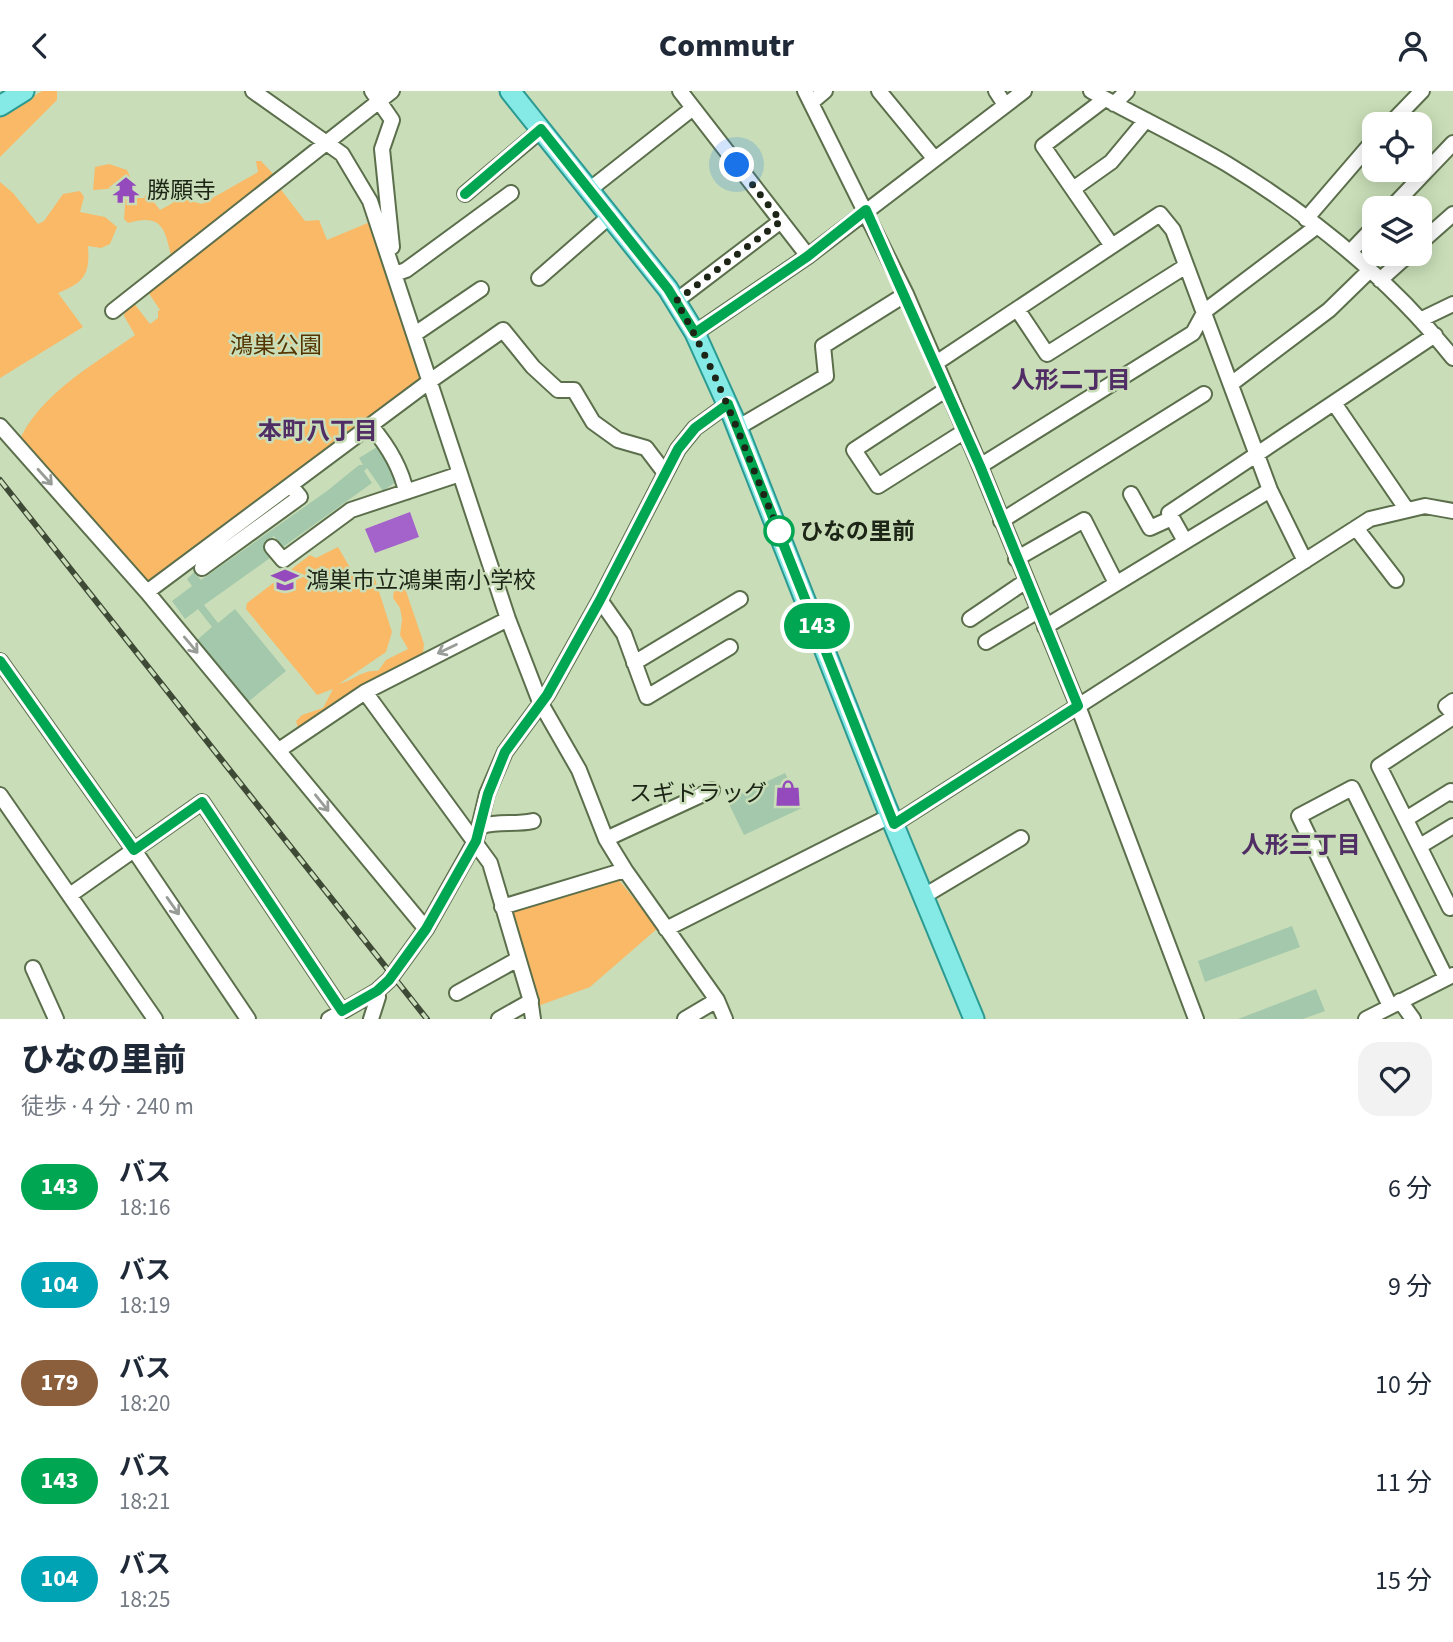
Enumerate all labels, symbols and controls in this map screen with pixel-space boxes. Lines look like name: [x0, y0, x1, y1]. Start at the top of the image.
text: Commutr: [659, 23, 794, 69]
icon: back: [21, 27, 59, 65]
icon: person: [1394, 27, 1432, 65]
map controls: [1362, 112, 1432, 266]
button: locate: [1362, 112, 1432, 182]
your location: [719, 147, 754, 182]
place label: 勝願寺: [147, 174, 216, 207]
temple icon: 勝願寺: [111, 175, 141, 205]
button: layers: [1362, 196, 1432, 266]
park label: 鴻巣公園: [230, 329, 322, 362]
district label: 人形二丁目: [1011, 363, 1131, 398]
district label: 本町八丁目: [258, 414, 378, 449]
one-way arrow: [37, 468, 53, 486]
place label: ひなの里前: [800, 515, 915, 548]
marker: ひなの里前: [764, 516, 794, 546]
place label: 鴻巣市立鴻巣南小学校: [306, 564, 536, 597]
school or university icon: 鴻巣市立鴻巣南小学校: [270, 565, 300, 595]
line badge: 143: [777, 603, 857, 649]
text: 143: [798, 608, 836, 643]
one-way arrow: [183, 635, 199, 653]
one-way arrow: [437, 643, 458, 657]
place label: スギドラッグ: [629, 777, 767, 810]
shop icon: スギドラッグ: [773, 778, 803, 808]
one-way arrow: [314, 794, 330, 812]
district label: 人形三丁目: [1241, 828, 1361, 863]
one-way arrow: [166, 896, 180, 915]
text: ひなの里前: [21, 1037, 186, 1084]
button: heart: [1358, 1042, 1432, 1116]
text: 徒歩 · 4 分 · 240 m: [21, 1090, 194, 1123]
text: バス: [119, 1154, 171, 1191]
text: 143: [40, 1169, 79, 1204]
text: 6 分: [1388, 1170, 1432, 1207]
text: 18:16: [119, 1191, 170, 1224]
text: バス: [119, 1252, 171, 1289]
text: 104: [40, 1267, 79, 1302]
text: 9 分: [1388, 1268, 1432, 1305]
text: 18:19: [119, 1289, 170, 1322]
text: バス: [119, 1350, 171, 1387]
text: 179: [40, 1365, 79, 1400]
text: 10 分: [1375, 1366, 1432, 1403]
text: 18:20: [119, 1387, 170, 1420]
text: バス: [119, 1448, 171, 1485]
text: 143: [40, 1463, 79, 1498]
text: 11 分: [1375, 1464, 1432, 1501]
text: 18:21: [119, 1485, 170, 1518]
text: バス: [119, 1546, 171, 1583]
text: 104: [40, 1561, 79, 1596]
text: 15 分: [1375, 1562, 1432, 1599]
text: 18:25: [119, 1583, 170, 1616]

